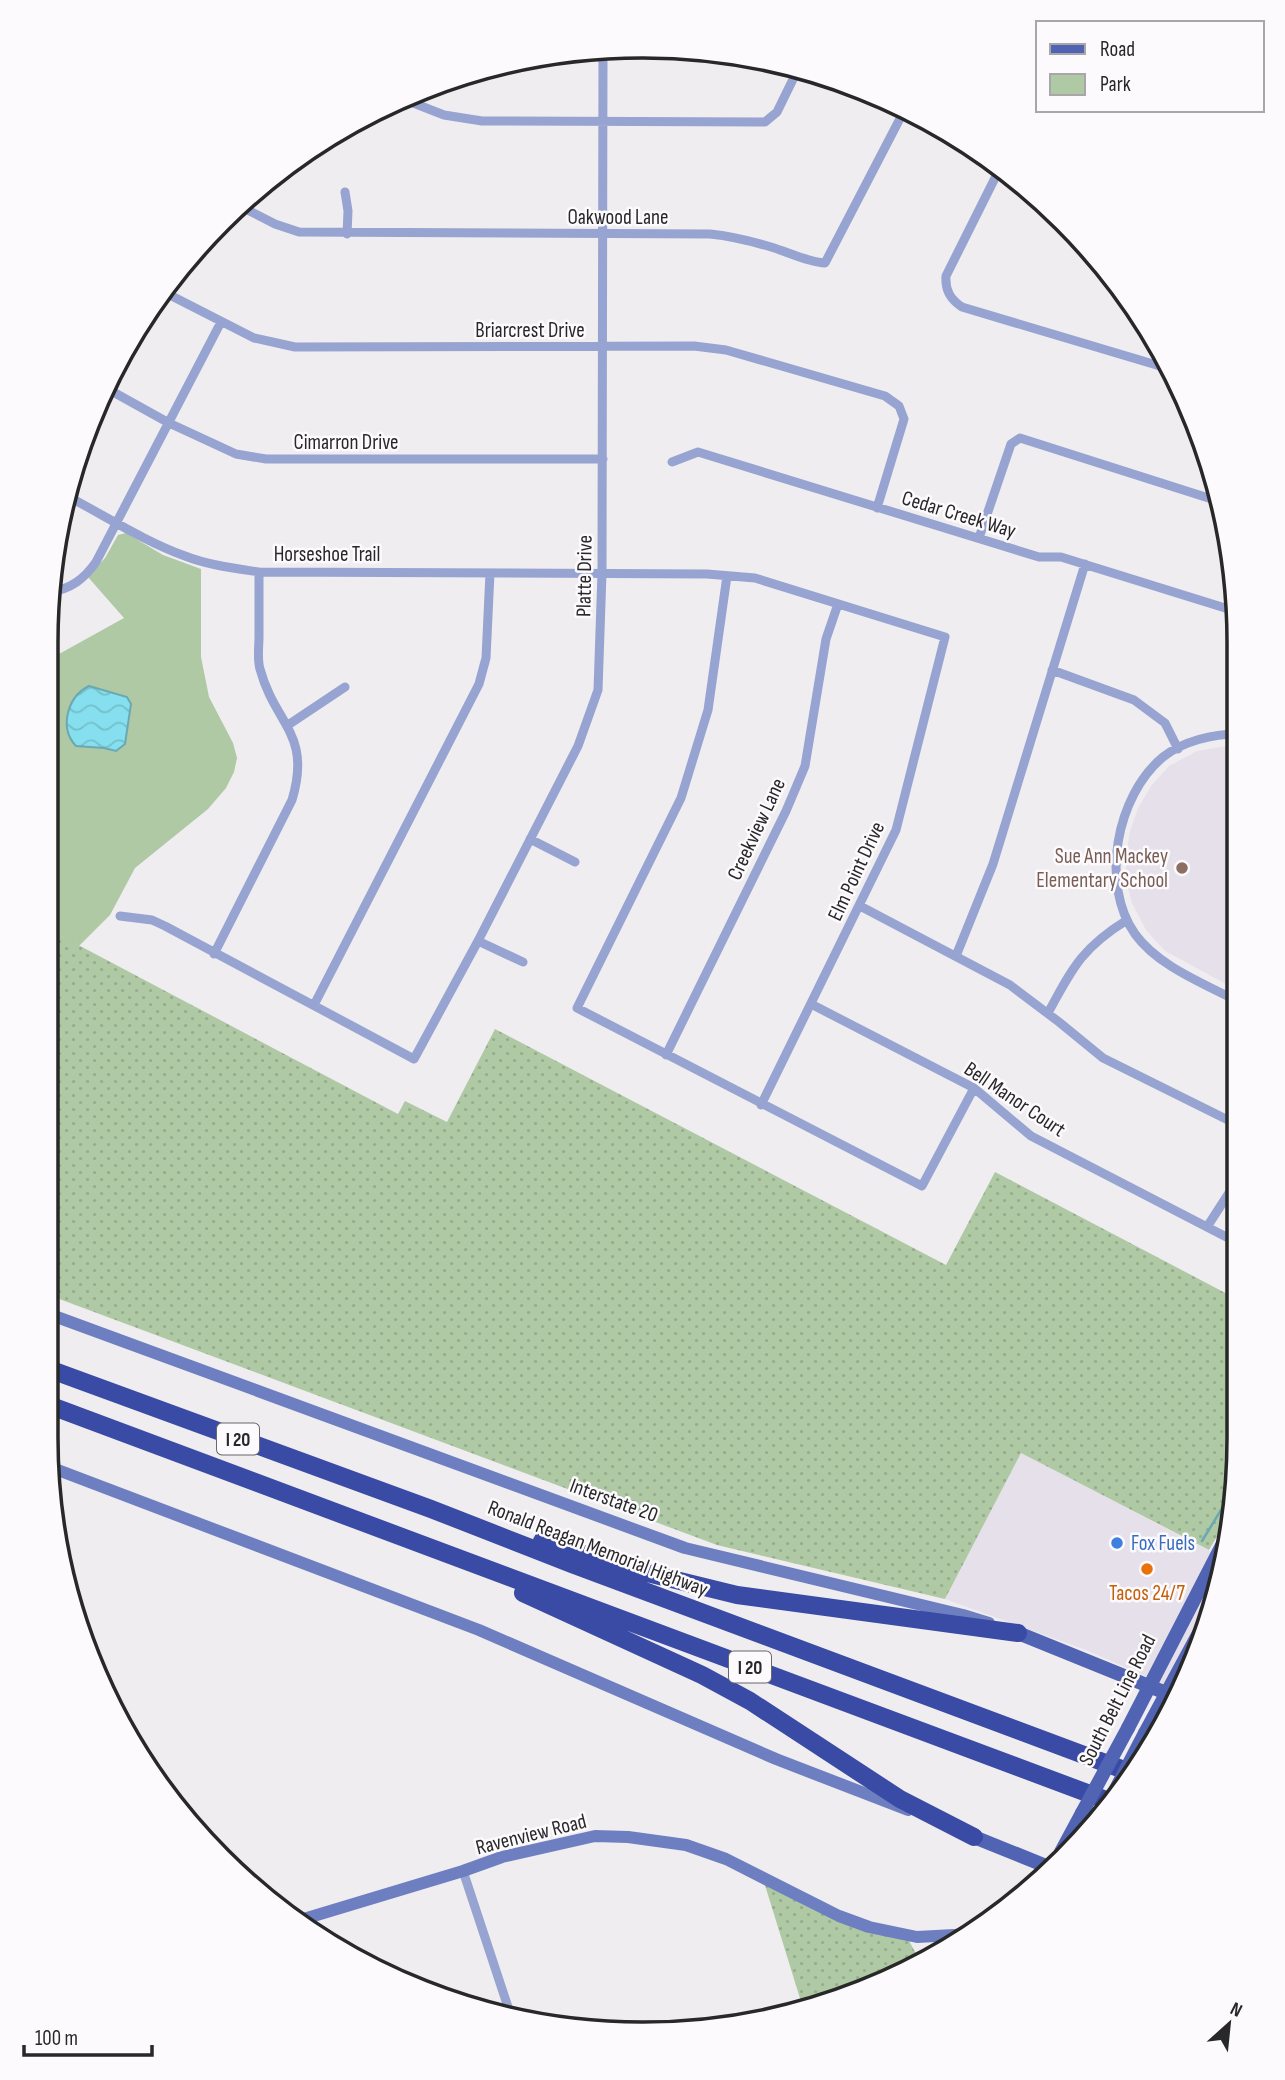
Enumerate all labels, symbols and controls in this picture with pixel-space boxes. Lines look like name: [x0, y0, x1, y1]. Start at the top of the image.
legend: [1036, 21, 1264, 112]
text: Road: [1100, 37, 1135, 62]
text: Park: [1100, 72, 1131, 97]
street label: Oakwood Lane: [568, 205, 668, 230]
street label: Briarcrest Drive: [475, 318, 585, 343]
street label: Cimarron Drive: [293, 430, 399, 455]
street label: Cedar Creek Way: [899, 485, 1019, 544]
street label: Platte Drive: [571, 535, 598, 617]
street label: Horseshoe Trail: [274, 542, 380, 567]
street label: Creekview Lane: [722, 774, 791, 884]
street label: Elm Point Drive: [823, 818, 890, 925]
place label: Sue Ann Mackey Elementary School: [1036, 844, 1168, 893]
marker: Sue Ann Mackey Elementary School: [1174, 860, 1190, 876]
street label: Bell Manor Court: [959, 1056, 1070, 1142]
road number: I 20: [217, 1424, 259, 1455]
street label: Interstate 20: [566, 1473, 661, 1528]
street label: Ronald Reagan Memorial Highway: [484, 1495, 711, 1602]
place label: Fox Fuels: [1131, 1531, 1195, 1556]
marker: Fox Fuels: [1109, 1535, 1125, 1551]
marker: Tacos 24/7: [1139, 1561, 1155, 1577]
place label: Tacos 24/7: [1109, 1581, 1186, 1606]
street label: South Belt Line Road: [1074, 1630, 1161, 1770]
road number: I 20: [729, 1652, 771, 1682]
street label: Ravenview Road: [473, 1809, 589, 1860]
north arrow: [1194, 1989, 1264, 2059]
text: N: [1226, 1998, 1246, 2023]
scale bar: [24, 2014, 152, 2058]
text: 100 m: [35, 2026, 78, 2051]

